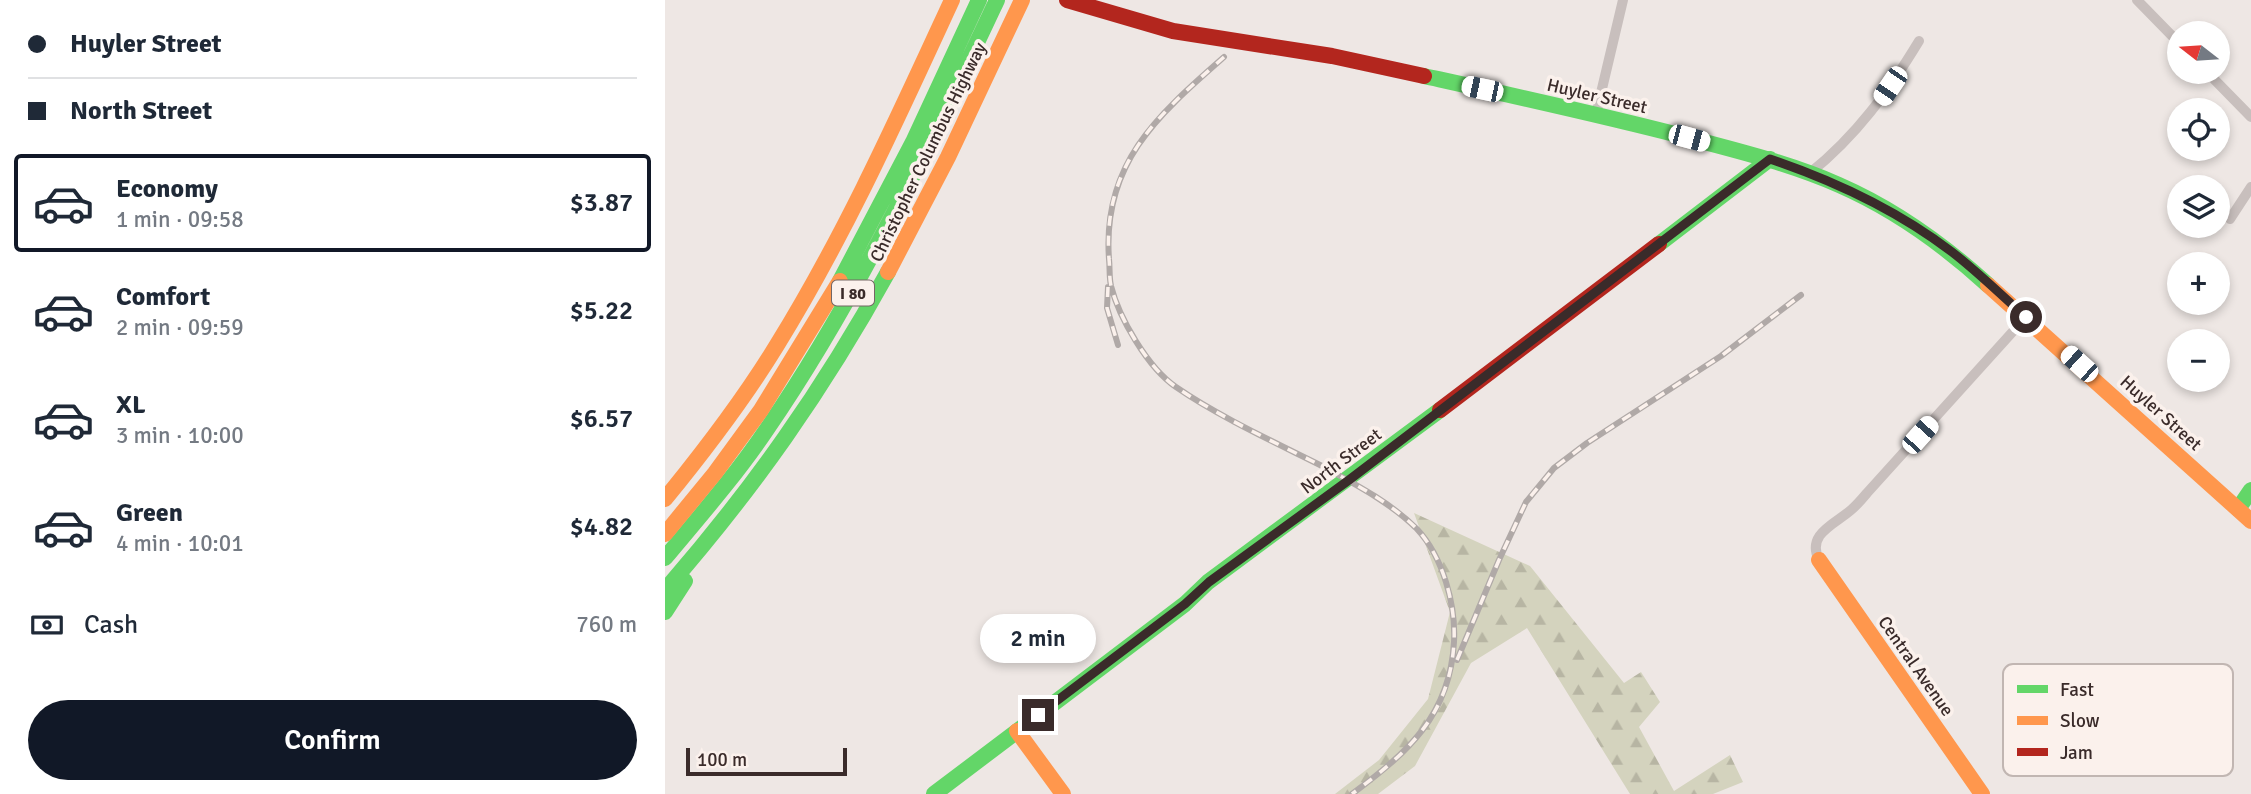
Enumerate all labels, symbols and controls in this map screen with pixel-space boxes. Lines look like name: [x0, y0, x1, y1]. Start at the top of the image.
north arrow: [2167, 21, 2229, 84]
map controls: [2167, 21, 2230, 392]
text: Huyler Street: [70, 28, 222, 60]
street label: Christopher Columbus Highway: [865, 38, 991, 265]
car: [1870, 63, 1911, 109]
car: [1460, 74, 1505, 104]
street label: Huyler Street: [1545, 74, 1649, 118]
text: North Street: [70, 95, 212, 127]
button: locate: [2167, 98, 2230, 161]
car: [1666, 122, 1713, 154]
icon: car: [32, 172, 95, 235]
text: Economy: [116, 173, 218, 205]
button: layers: [2167, 175, 2230, 238]
text: $3.87: [570, 187, 633, 219]
text: 1 min · 09:58: [116, 205, 244, 234]
button: +: [2167, 252, 2230, 315]
icon: car: [32, 280, 95, 343]
road number: I 80: [832, 280, 874, 306]
text: Comfort: [116, 281, 210, 313]
text: $5.22: [570, 295, 633, 327]
route start: [2010, 301, 2042, 333]
text: 2 min · 09:59: [116, 313, 244, 342]
button: −: [2167, 329, 2230, 392]
car: [2057, 342, 2102, 386]
street label: Huyler Street: [2116, 371, 2206, 455]
icon: car: [32, 388, 95, 451]
text: XL: [116, 389, 146, 421]
text: $6.57: [570, 403, 633, 435]
car: [1899, 412, 1942, 458]
text: 3 min · 10:00: [116, 421, 244, 450]
street label: North Street: [1296, 423, 1386, 499]
icon: car: [32, 496, 95, 559]
text: Green: [116, 497, 183, 529]
text: $4.82: [570, 511, 633, 543]
text: 4 min · 10:01: [116, 529, 244, 558]
icon: cash: [28, 606, 66, 644]
text: Cash: [84, 609, 138, 641]
text: 760 m: [576, 610, 637, 639]
street label: Central Avenue: [1873, 612, 1959, 720]
callout: 2 min: [980, 614, 1096, 662]
text: 2 min: [1010, 624, 1066, 653]
legend: [2003, 664, 2233, 776]
text: Fast: [2060, 678, 2094, 702]
route end: [1022, 699, 1054, 731]
button: Confirm: [28, 700, 637, 780]
text: Slow: [2060, 709, 2100, 733]
text: Jam: [2060, 741, 2093, 765]
scale bar: [686, 745, 847, 777]
text: 100 m: [697, 748, 747, 772]

